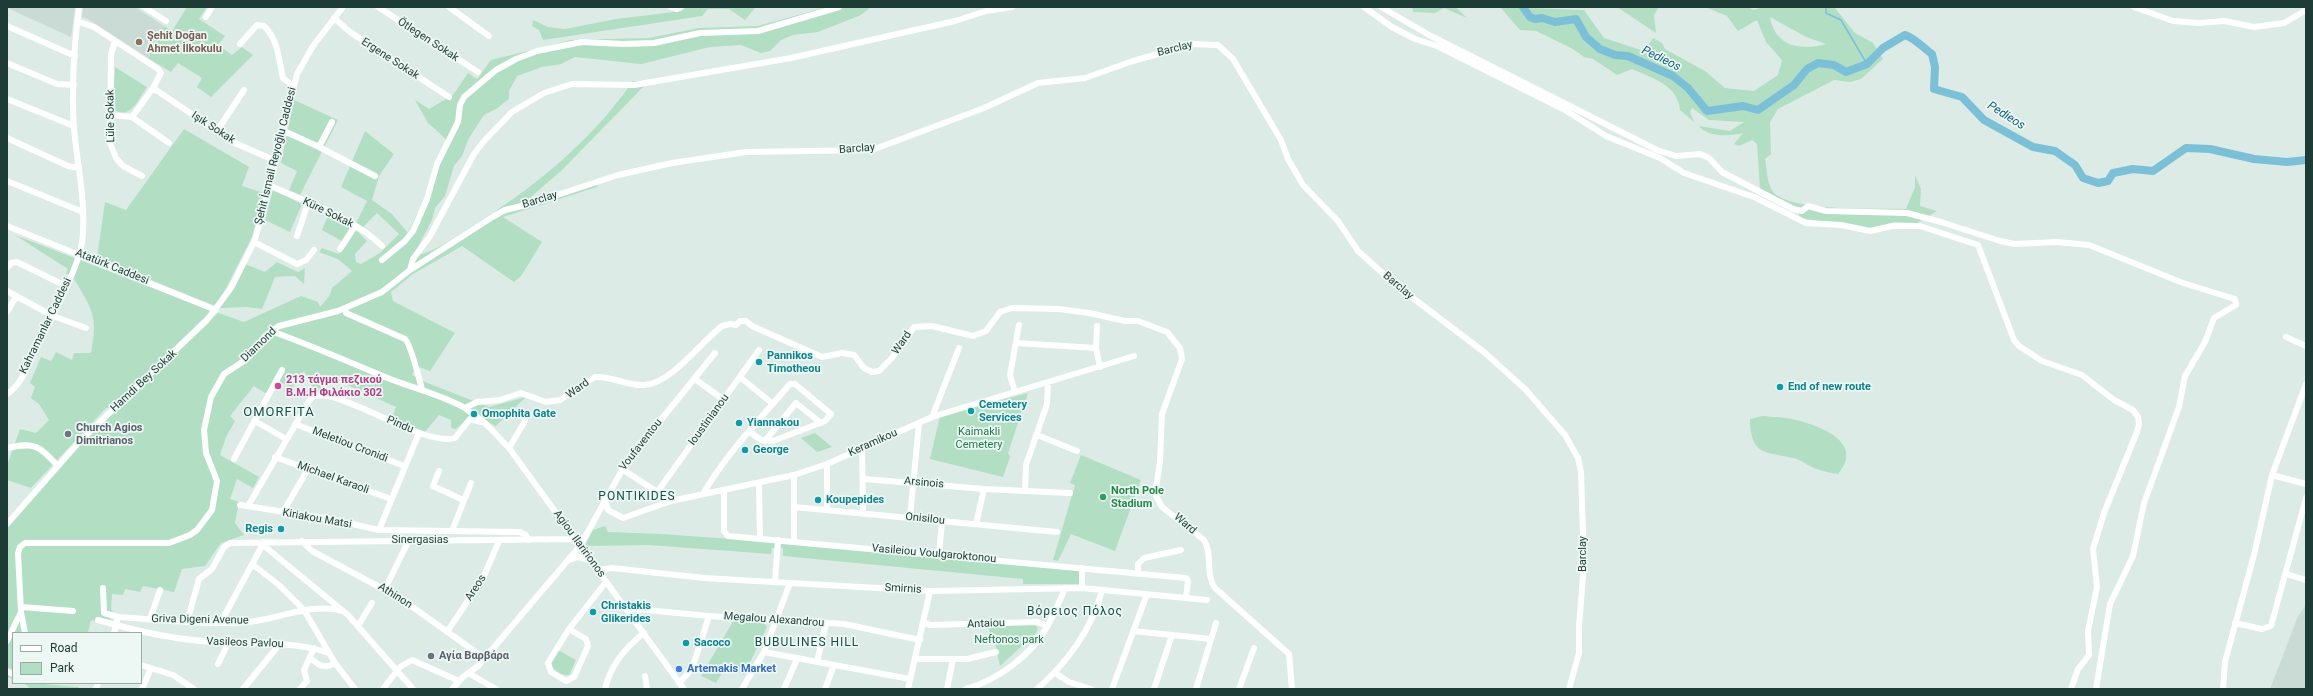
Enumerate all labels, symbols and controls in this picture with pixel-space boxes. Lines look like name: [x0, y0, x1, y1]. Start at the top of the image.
street label: Ötlegen Sokak: [395, 15, 461, 65]
place label: Şehit Doğan Ahmet İlkokulu: [147, 29, 222, 55]
street label: Ergene Sokak: [359, 35, 421, 83]
marker: Şehit Doğan Ahmet İlkokulu: [134, 37, 144, 47]
street label: Barclay: [1156, 38, 1194, 60]
water label: Pedieos: [1639, 43, 1683, 75]
street label: Şehit İsmail Reyoğlu Caddesi: [253, 86, 299, 226]
street label: Lüle Sokak: [104, 89, 118, 143]
water label: Pedieos: [1985, 99, 2027, 133]
street label: Işık Sokak: [189, 109, 237, 147]
street label: Barclay: [839, 141, 875, 157]
street label: Barclay: [521, 188, 559, 212]
street label: Küre Sokak: [300, 195, 356, 231]
street label: Atatürk Caddesi: [73, 246, 151, 288]
street label: Barclay: [1380, 269, 1416, 303]
street label: Kahramanlar Caddesi: [17, 276, 75, 376]
street label: Diamond: [239, 325, 279, 365]
street label: Ward: [889, 329, 915, 357]
street label: Hamdi Bey Sokak: [108, 347, 180, 415]
place label: Pannikos Timotheou: [767, 349, 821, 375]
marker: Pannikos Timotheou: [754, 357, 764, 367]
place label: 213 τάγμα πεζικού B.M.H Φιλάκιο 302: [286, 373, 382, 399]
street label: Ward: [564, 376, 592, 402]
place label: End of new route: [1788, 380, 1871, 394]
marker: 213 τάγμα πεζικού B.M.H Φιλάκιο 302: [273, 381, 283, 391]
marker: End of new route: [1775, 382, 1785, 392]
street label: Ioustinianou: [686, 392, 732, 448]
place label: Cemetery Services: [979, 398, 1027, 424]
district label: OMORFITA: [243, 405, 315, 421]
marker: Cemetery Services: [966, 406, 976, 416]
place label: Omophita Gate: [482, 407, 556, 421]
marker: Omophita Gate: [469, 409, 479, 419]
street label: Pindu: [385, 413, 415, 437]
place label: Yiannakou: [747, 416, 799, 430]
street label: Voufaventou: [617, 417, 665, 473]
marker: Yiannakou: [734, 418, 744, 428]
place label: Church Agios Dimitrianos: [76, 421, 143, 447]
street label: Meletiou Cronidi: [310, 425, 390, 465]
park label: Kaimakli Cemetery: [956, 425, 1002, 451]
street label: Keramikou: [846, 426, 900, 460]
marker: Church Agios Dimitrianos: [63, 429, 73, 439]
place label: George: [753, 443, 789, 457]
marker: George: [740, 445, 750, 455]
street label: Michael Karaoli: [295, 459, 371, 497]
street label: Arsinois: [904, 475, 944, 491]
place label: North Pole Stadium: [1111, 484, 1164, 510]
district label: PONTIKIDES: [598, 490, 676, 504]
marker: North Pole Stadium: [1098, 492, 1108, 502]
place label: Koupepides: [826, 493, 884, 507]
marker: Koupepides: [813, 495, 823, 505]
street label: Kiriakou Matsi: [281, 506, 353, 532]
street label: Agiou Ilaririonos: [550, 508, 608, 580]
street label: Onisilou: [905, 510, 945, 528]
street label: Ward: [1171, 511, 1199, 537]
place label: Regis: [245, 522, 273, 536]
marker: Regis: [276, 524, 286, 534]
street label: Sinergasias: [392, 533, 448, 547]
street label: Barclay: [1576, 536, 1590, 572]
street label: Vasileiou Voulgaroktonou: [871, 542, 997, 566]
street label: Areos: [463, 572, 489, 604]
street label: Athinon: [375, 580, 415, 612]
street label: Smirnis: [884, 581, 922, 597]
place label: Christakis Glikerides: [601, 599, 651, 625]
district label: Βόρειος Πόλος: [1027, 605, 1123, 619]
marker: Christakis Glikerides: [588, 607, 598, 617]
street label: Megalou Alexandrou: [723, 610, 825, 630]
street label: Griva Digeni Avenue: [151, 613, 249, 627]
street label: Antaiou: [967, 617, 1005, 631]
legend: [12, 632, 142, 684]
park label: Neftonos park: [974, 633, 1044, 647]
street label: Vasileos Pavlou: [206, 635, 284, 651]
place label: Sacoco: [694, 636, 731, 650]
district label: BUBULINES HILL: [755, 636, 859, 650]
marker: Sacoco: [681, 638, 691, 648]
text: Road: [50, 641, 78, 655]
place label: Αγία Βαρβάρα: [439, 649, 509, 663]
marker: Αγία Βαρβάρα: [426, 651, 436, 661]
text: Park: [50, 661, 74, 675]
place label: Artemakis Market: [687, 662, 776, 676]
marker: Artemakis Market: [674, 664, 684, 674]

